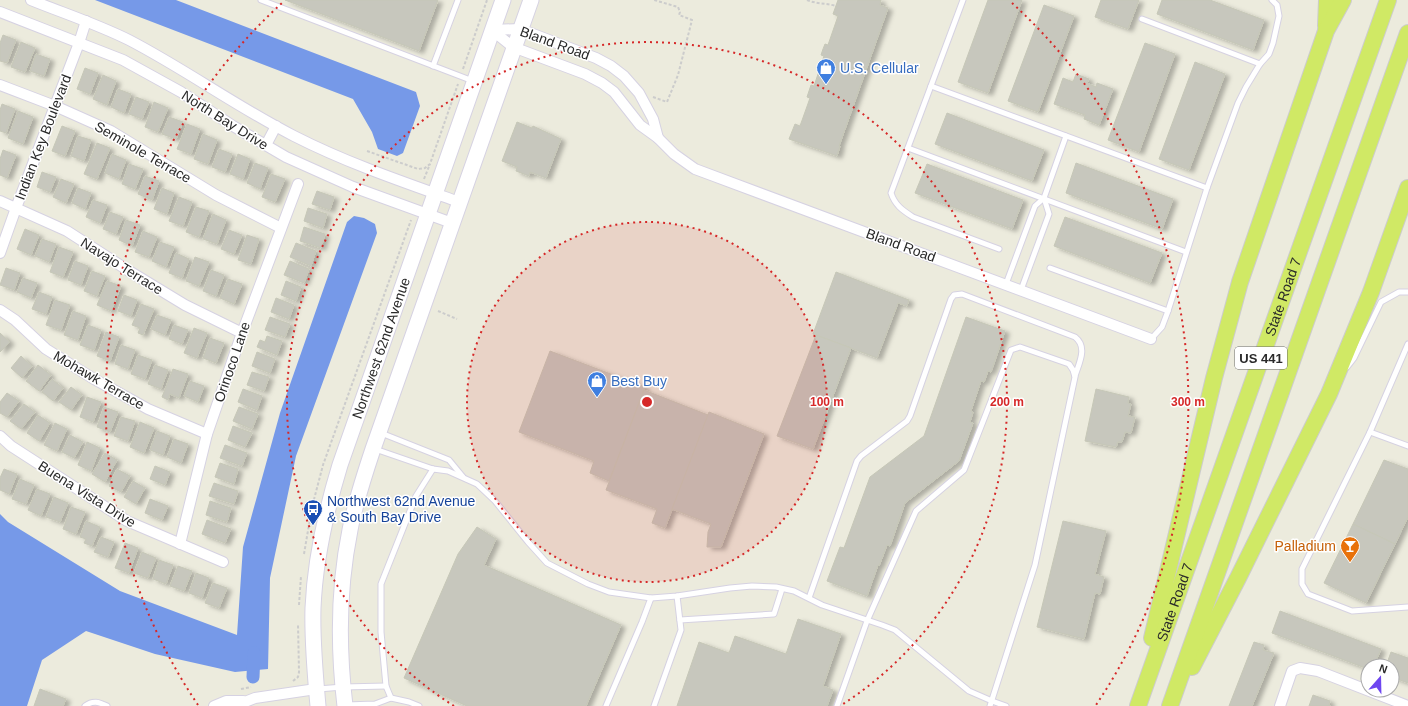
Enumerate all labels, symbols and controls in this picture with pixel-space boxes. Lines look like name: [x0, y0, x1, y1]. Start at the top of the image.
street label: Bland Road: [518, 23, 592, 63]
shop icon: U.S. Cellular: [815, 57, 837, 85]
place label: U.S. Cellular: [840, 60, 919, 76]
street label: Indian Key Boulevard: [12, 72, 74, 202]
street label: North Bay Drive: [179, 87, 271, 153]
street label: Seminole Terrace: [92, 118, 194, 186]
street label: Bland Road: [864, 225, 938, 265]
street label: Navajo Terrace: [78, 234, 166, 298]
street label: State Road 7: [1262, 255, 1304, 338]
street label: Northwest 62nd Avenue: [349, 275, 413, 421]
street label: Orinoco Lane: [211, 319, 253, 404]
street label: Mohawk Terrace: [51, 347, 148, 413]
road number: US 441: [1235, 347, 1287, 369]
shop icon: Best Buy: [586, 370, 608, 398]
place label: Best Buy: [611, 373, 667, 389]
centre of rings: [640, 395, 654, 409]
text: 100 m: [810, 395, 844, 409]
text: 200 m: [990, 395, 1024, 409]
text: 300 m: [1171, 395, 1205, 409]
street label: Buena Vista Drive: [35, 458, 139, 531]
place label: Northwest 62nd Avenue & South Bay Drive: [327, 493, 476, 525]
bus stop icon: Northwest 62nd Avenue & South Bay Drive: [302, 498, 324, 526]
bar icon: Palladium: [1339, 535, 1361, 563]
place label: Palladium: [1275, 538, 1336, 554]
street label: State Road 7: [1154, 561, 1196, 644]
north arrow: [1360, 658, 1400, 698]
text: N: [1378, 662, 1389, 676]

